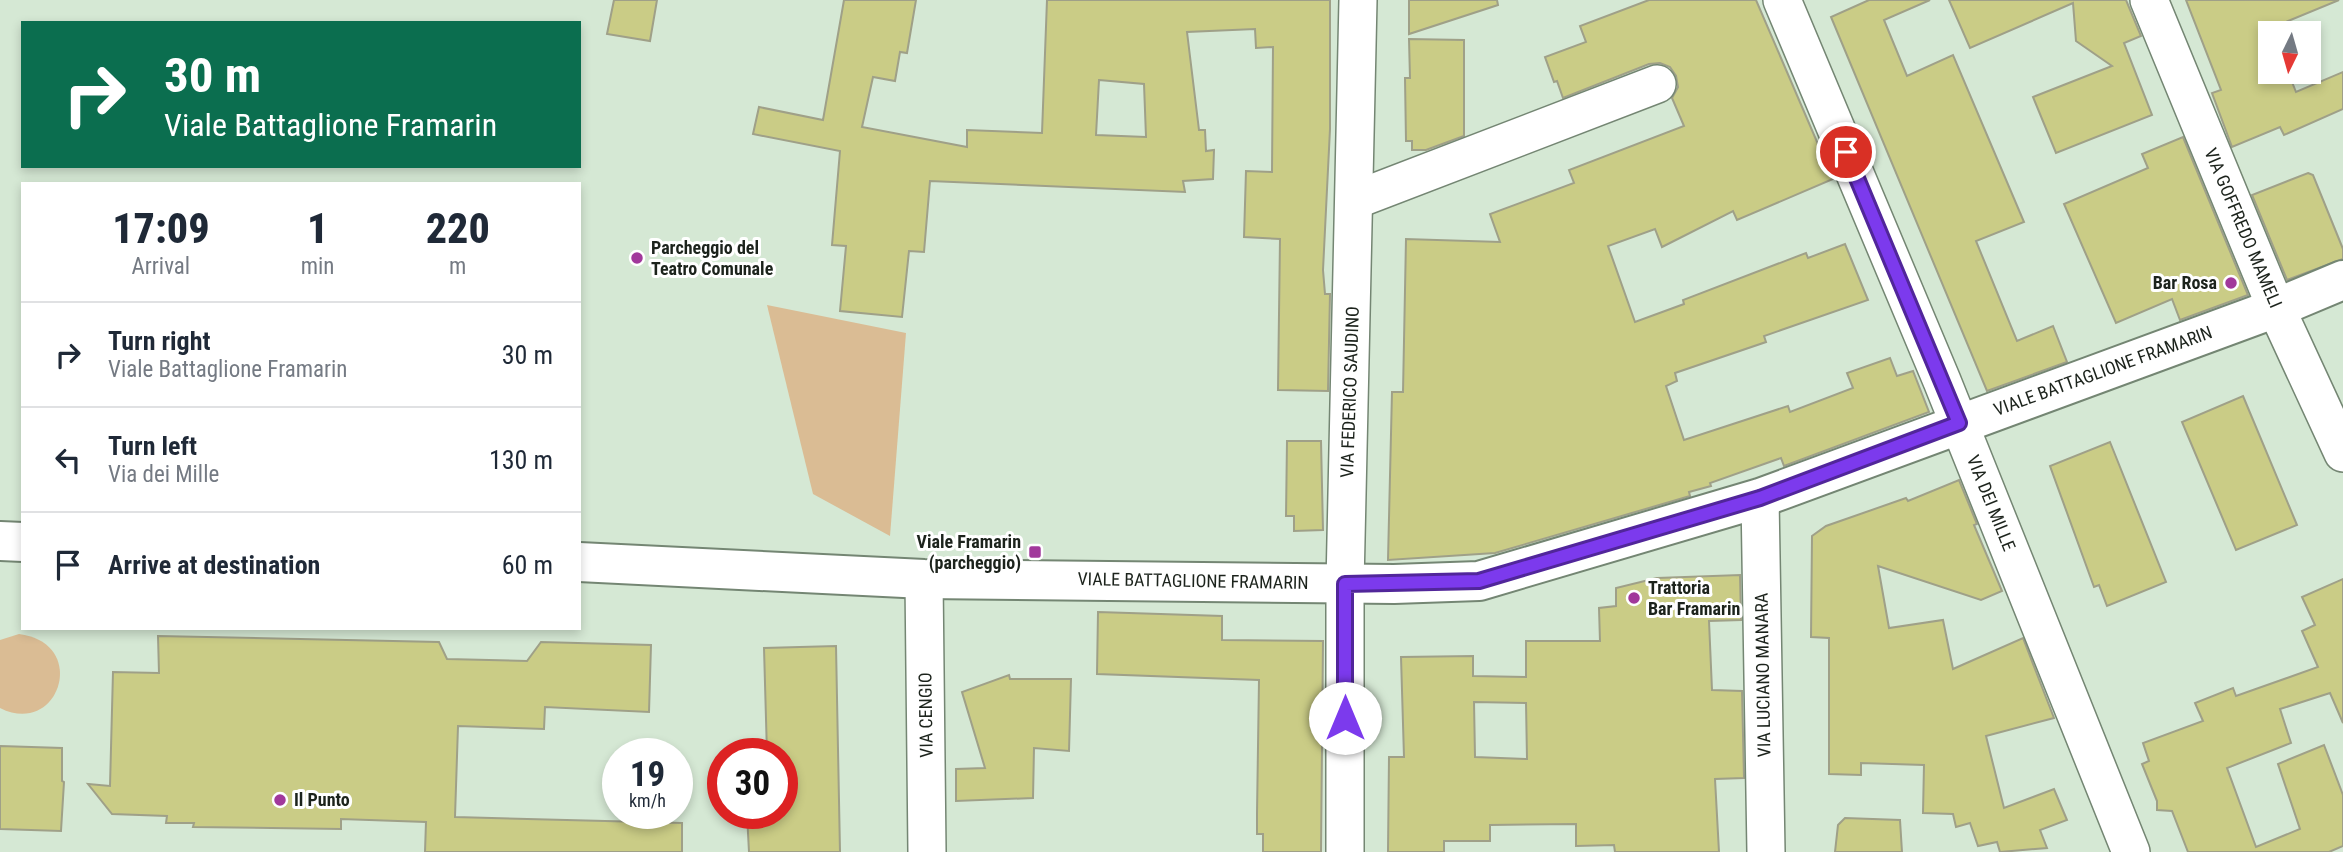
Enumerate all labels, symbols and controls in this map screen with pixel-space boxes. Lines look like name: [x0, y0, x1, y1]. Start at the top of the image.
north arrow: [2258, 21, 2320, 84]
map controls: [2258, 21, 2321, 84]
text: 30 m: [164, 47, 261, 104]
icon: right: [49, 49, 140, 140]
text: Viale Battaglione Framarin: [164, 106, 497, 144]
pin: [1816, 122, 1876, 182]
icon: arrive: [1827, 133, 1865, 171]
street label: VIA GOFFREDO MAMELI: [2200, 145, 2287, 311]
text: 17:09: [112, 204, 209, 253]
text: 1: [307, 204, 328, 253]
text: 220: [426, 204, 490, 253]
place label: Parcheggio del Teatro Comunale: [651, 237, 774, 279]
marker: Parcheggio del Teatro Comunale: [629, 250, 645, 266]
text: Arrival: [132, 253, 190, 280]
text: min: [301, 253, 334, 280]
text: m: [449, 253, 466, 280]
place label: Bar Rosa: [2153, 272, 2217, 293]
marker: Bar Rosa: [2223, 275, 2239, 291]
street label: VIA FEDERICO SAUDINO: [1336, 306, 1363, 478]
street label: VIALE BATTAGLIONE FRAMARIN: [1991, 321, 2215, 420]
text: Turn right: [108, 326, 210, 356]
icon: right: [49, 336, 87, 374]
text: 30 m: [502, 340, 553, 370]
text: Viale Battaglione Framarin: [108, 356, 347, 383]
text: Turn left: [108, 431, 197, 461]
icon: left: [49, 441, 87, 479]
text: 130 m: [489, 445, 553, 475]
street label: VIA DEI MILLE: [1963, 452, 2020, 554]
text: Via dei Mille: [108, 461, 219, 488]
place label: Viale Framarin (parcheggio): [917, 531, 1021, 574]
marker: Viale Framarin (parcheggio): [1027, 544, 1043, 560]
icon: arrive: [49, 546, 87, 584]
text: Arrive at destination: [108, 550, 320, 580]
text: 60 m: [502, 550, 553, 580]
street label: VIALE BATTAGLIONE FRAMARIN: [1077, 568, 1309, 593]
place label: Trattoria Bar Framarin: [1648, 577, 1740, 619]
marker: Trattoria Bar Framarin: [1626, 590, 1642, 606]
street label: VIA LUCIANO MANARA: [1751, 592, 1774, 757]
street label: VIA CENGIO: [914, 672, 937, 758]
position arrow: [1308, 681, 1382, 755]
speed limit sign: 30: [707, 738, 798, 829]
text: 19: [630, 754, 665, 795]
place label: Il Punto: [294, 789, 350, 810]
text: km/h: [629, 790, 666, 811]
marker: Il Punto: [272, 792, 288, 808]

